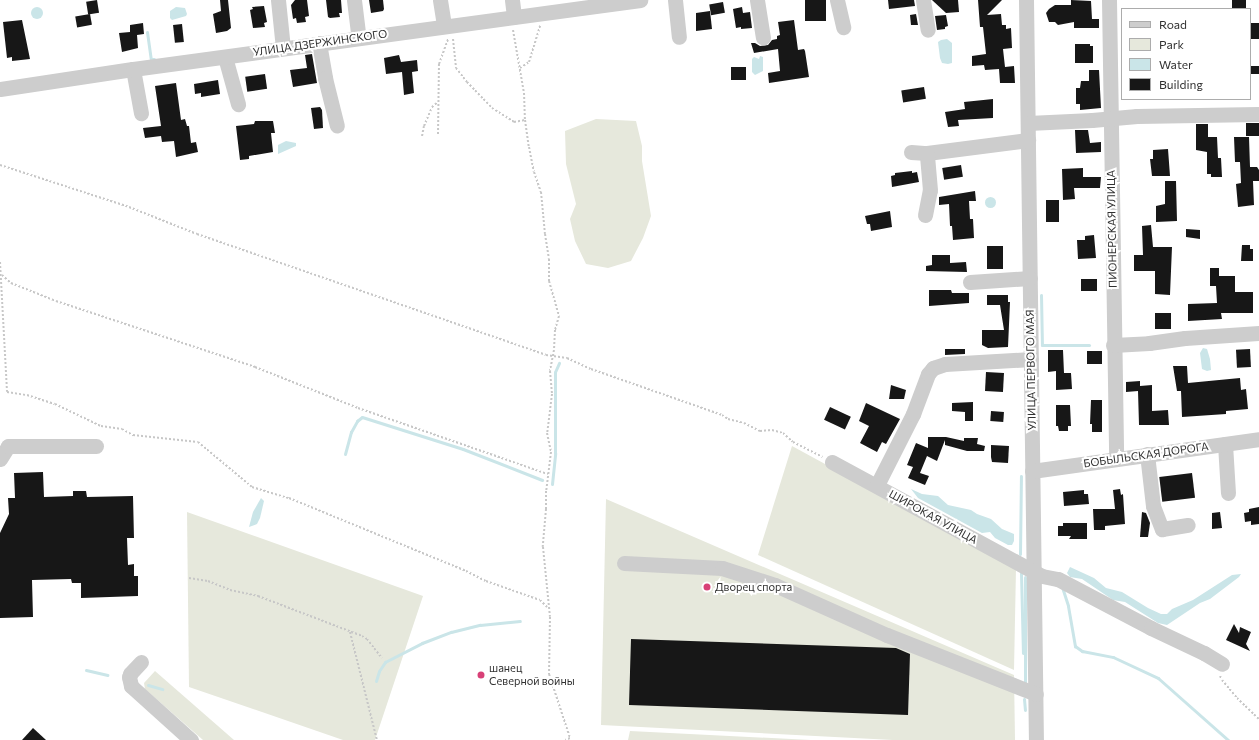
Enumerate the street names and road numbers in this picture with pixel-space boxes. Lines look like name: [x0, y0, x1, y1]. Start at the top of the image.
street label: УЛИЦА ДЗЕРЖИНСКОГО: [252, 27, 388, 59]
street label: ПИОНЕРСКАЯ УЛИЦА: [1104, 170, 1120, 288]
street label: УЛИЦА ПЕРВОГО МАЯ: [1023, 309, 1039, 431]
street label: БОБЫЛЬСКАЯ ДОРОГА: [1083, 440, 1209, 470]
street label: ШИРОКАЯ УЛИЦА: [886, 487, 980, 547]

